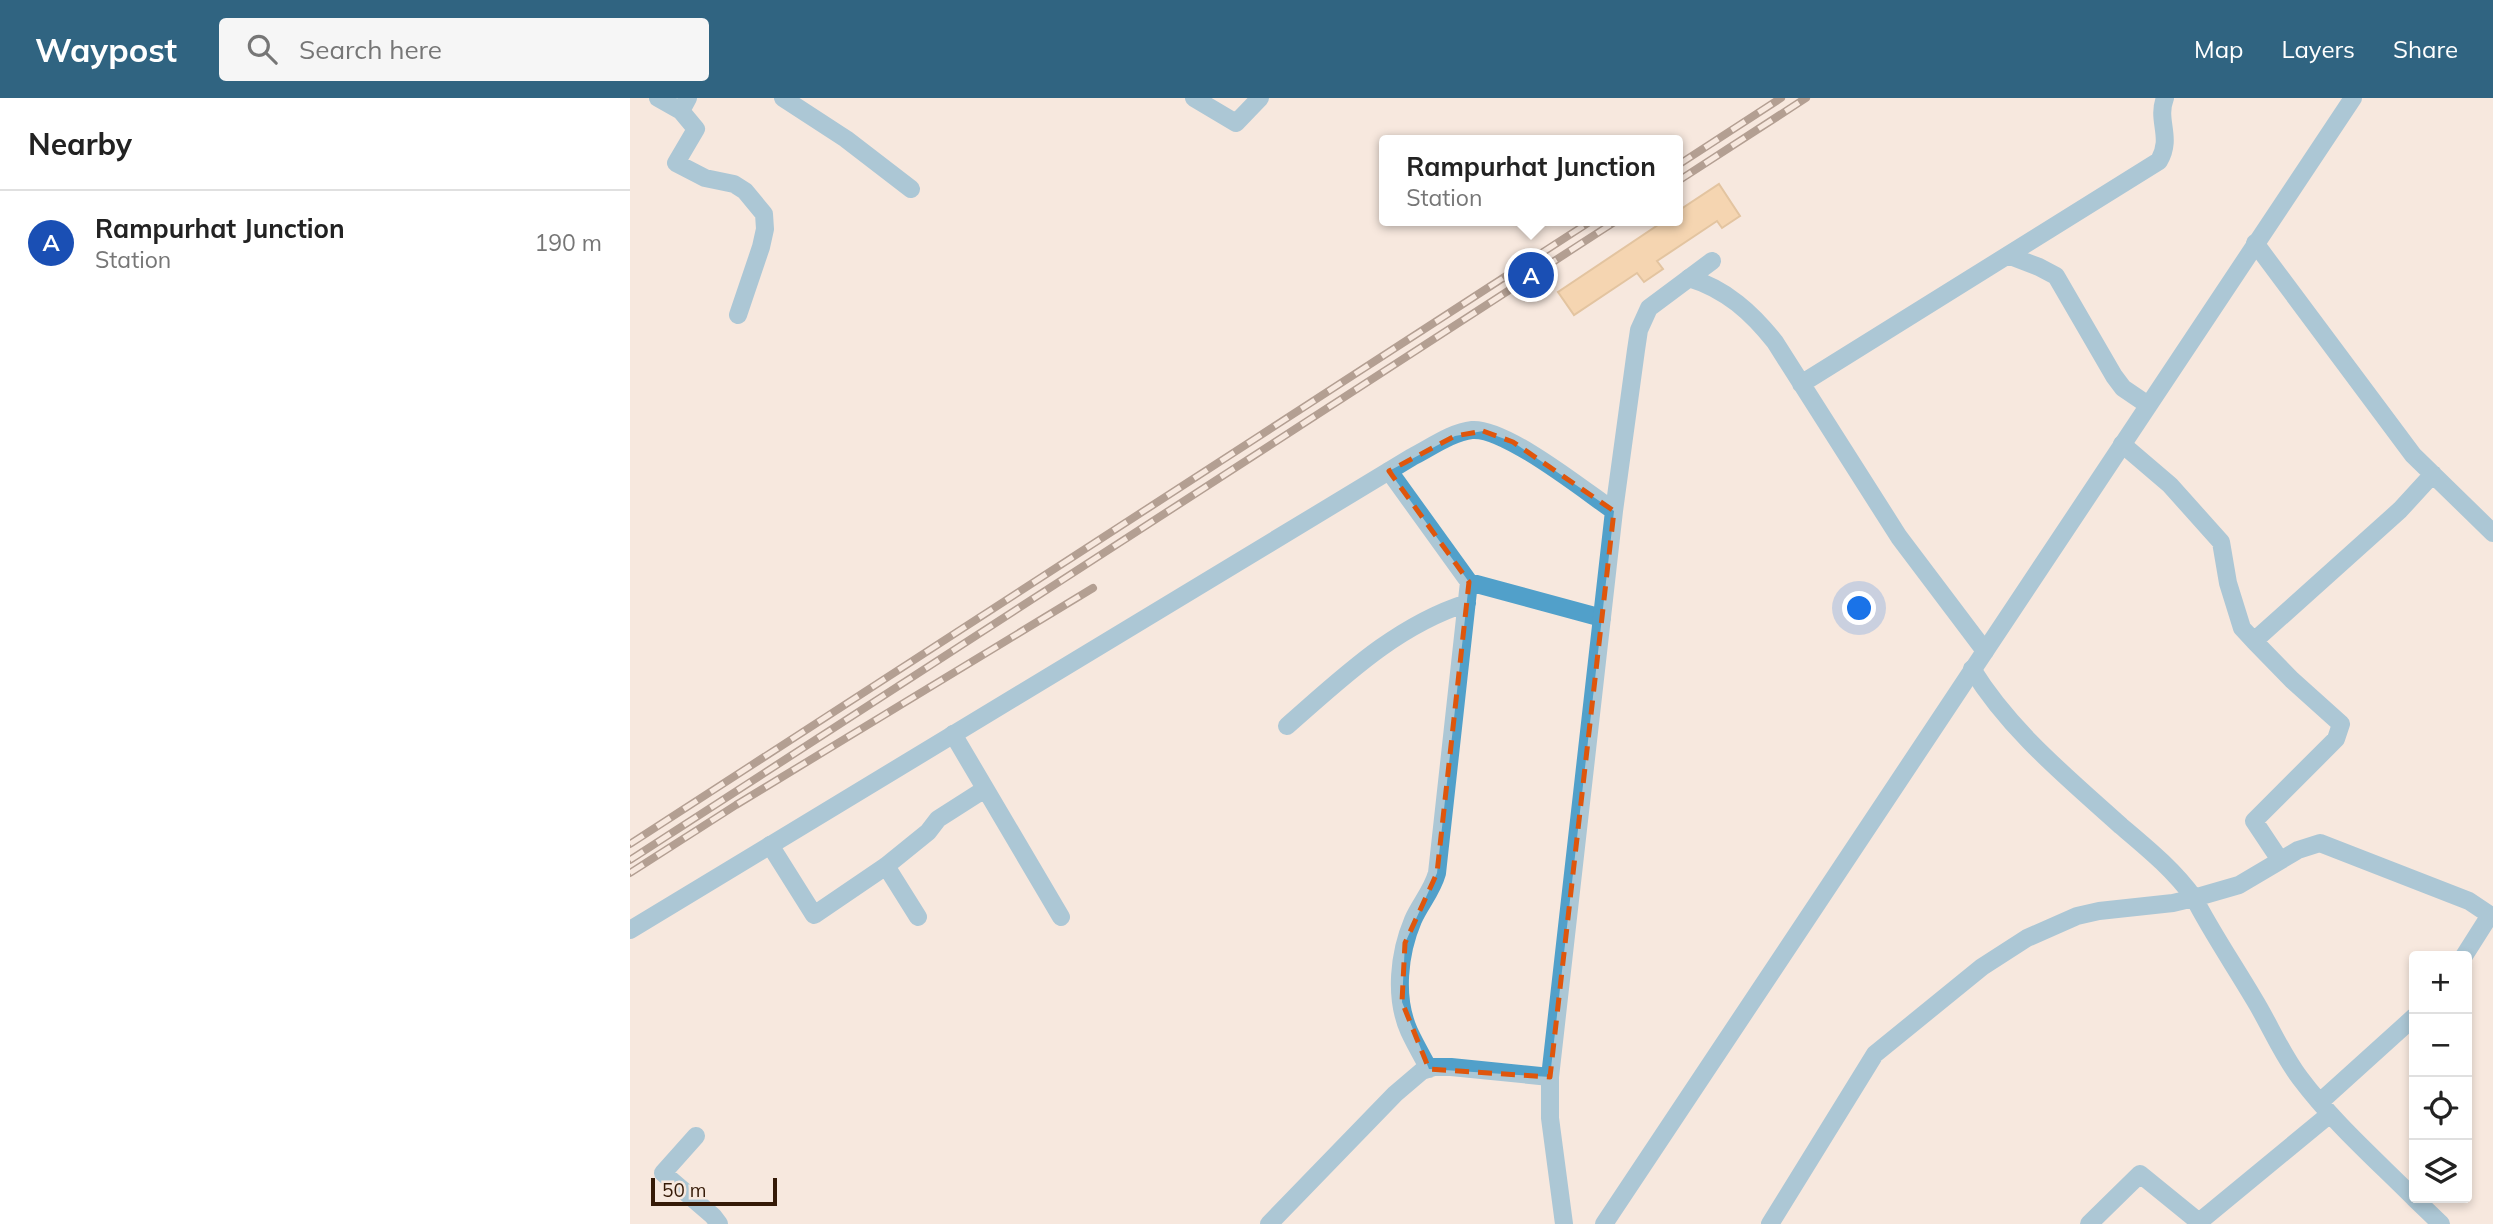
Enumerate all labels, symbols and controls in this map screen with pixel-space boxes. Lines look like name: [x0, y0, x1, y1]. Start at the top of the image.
search box: [219, 18, 709, 81]
text: Waypost: [35, 29, 177, 70]
icon: search: [243, 30, 281, 68]
text: Search here: [299, 33, 442, 66]
text: Map: [2194, 34, 2243, 64]
text: Layers: [2281, 34, 2355, 64]
text: Share: [2393, 34, 2458, 64]
text: Nearby: [28, 125, 132, 163]
popup: [1379, 135, 1683, 226]
text: Rampurhat Junction: [1406, 150, 1656, 183]
text: Station: [1406, 183, 1482, 212]
text: Rampurhat Junction: [95, 212, 345, 245]
text: A: [42, 228, 60, 257]
text: 190 m: [534, 228, 602, 257]
text: Station: [95, 245, 171, 274]
pin: A: [1508, 249, 1554, 301]
your location: [1842, 591, 1876, 625]
map controls: [2409, 951, 2472, 1203]
button: +: [2409, 951, 2472, 1014]
button: −: [2409, 1014, 2472, 1077]
button: locate: [2409, 1077, 2472, 1140]
button: layers: [2409, 1140, 2472, 1203]
scale bar: [651, 1175, 777, 1207]
text: 50 m: [662, 1178, 706, 1202]

